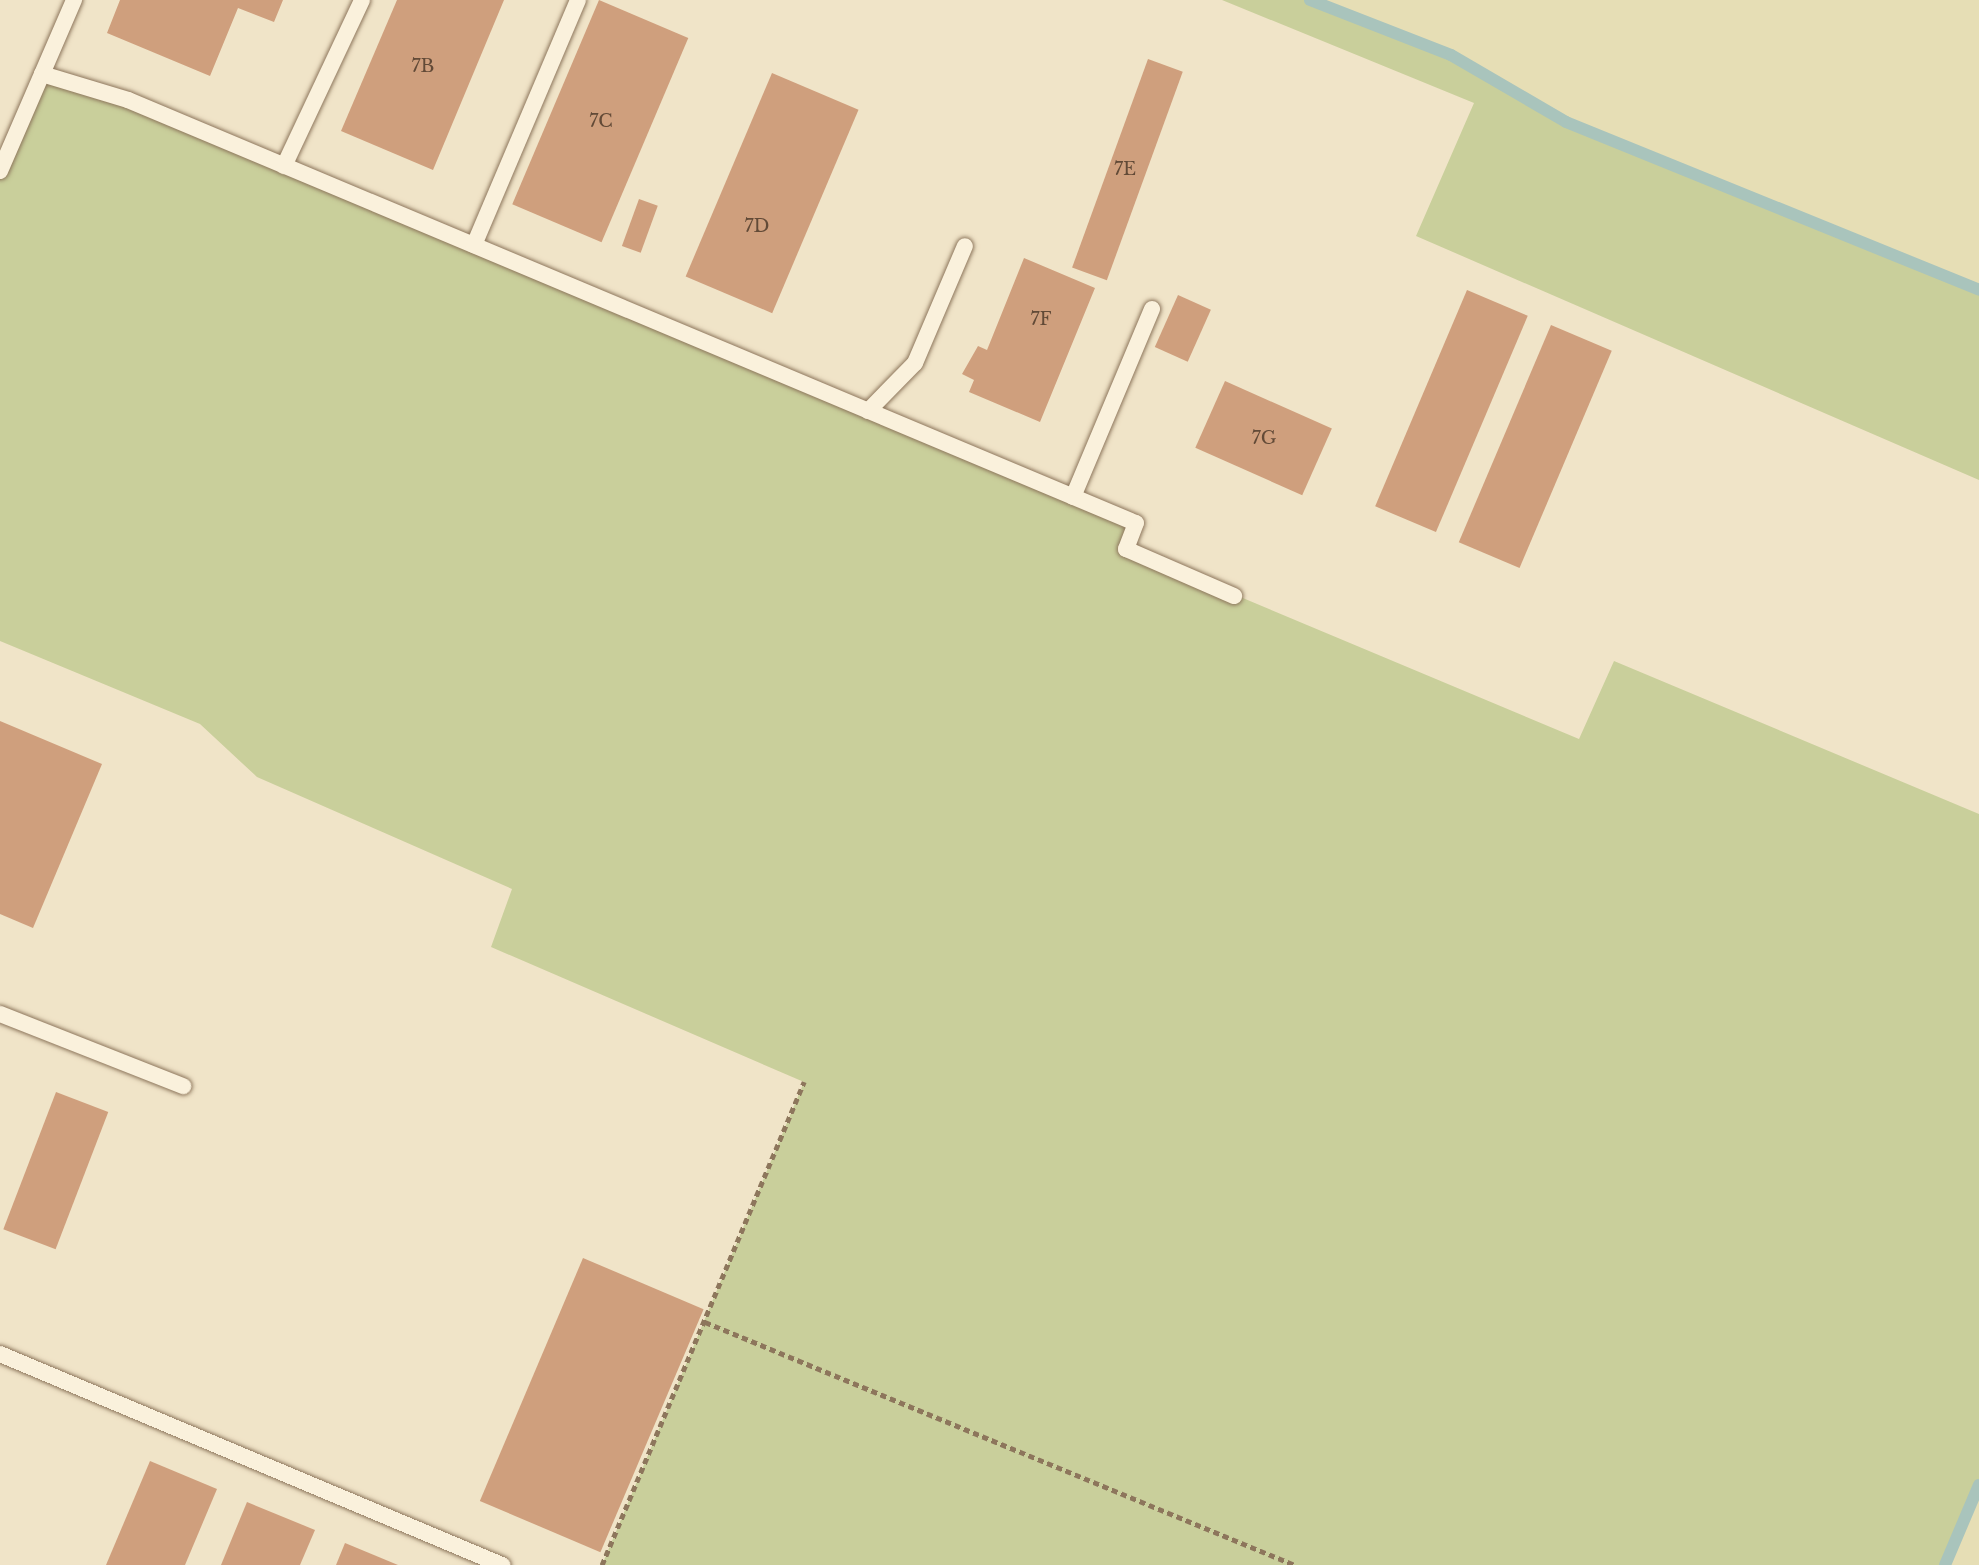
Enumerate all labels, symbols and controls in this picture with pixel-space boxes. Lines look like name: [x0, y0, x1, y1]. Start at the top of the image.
house number: 7B: [412, 55, 434, 77]
house number: 7C: [589, 110, 613, 132]
house number: 7E: [1114, 158, 1136, 180]
house number: 7D: [745, 215, 769, 237]
house number: 7F: [1030, 308, 1052, 330]
house number: 7G: [1252, 427, 1276, 449]

